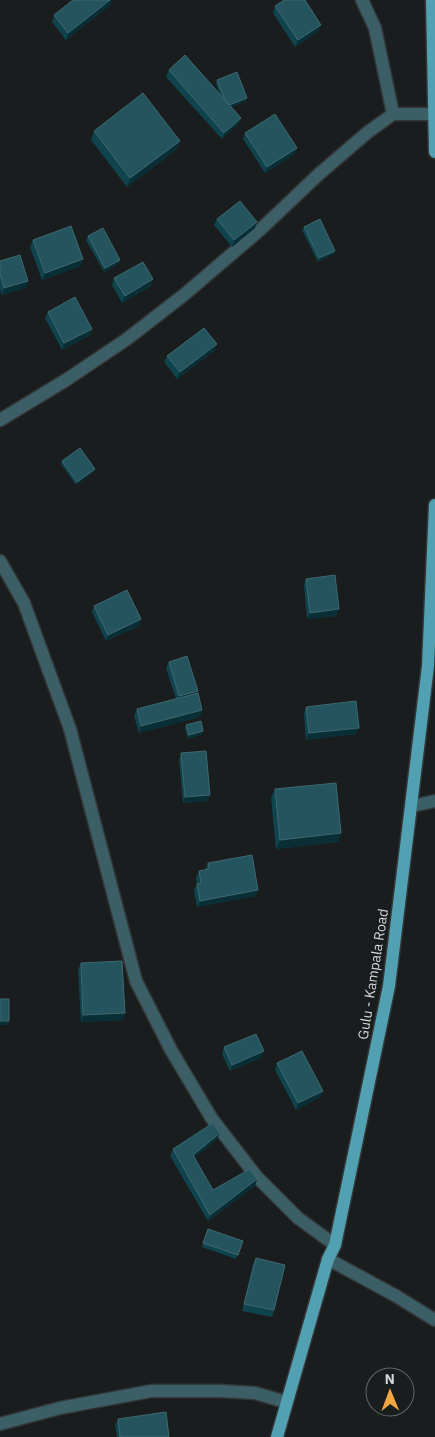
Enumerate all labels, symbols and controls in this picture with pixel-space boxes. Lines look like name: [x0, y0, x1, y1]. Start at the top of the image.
street label: Gulu - Kampala Road: [354, 907, 392, 1041]
north arrow: [365, 1367, 415, 1417]
text: N: [385, 1370, 395, 1388]

